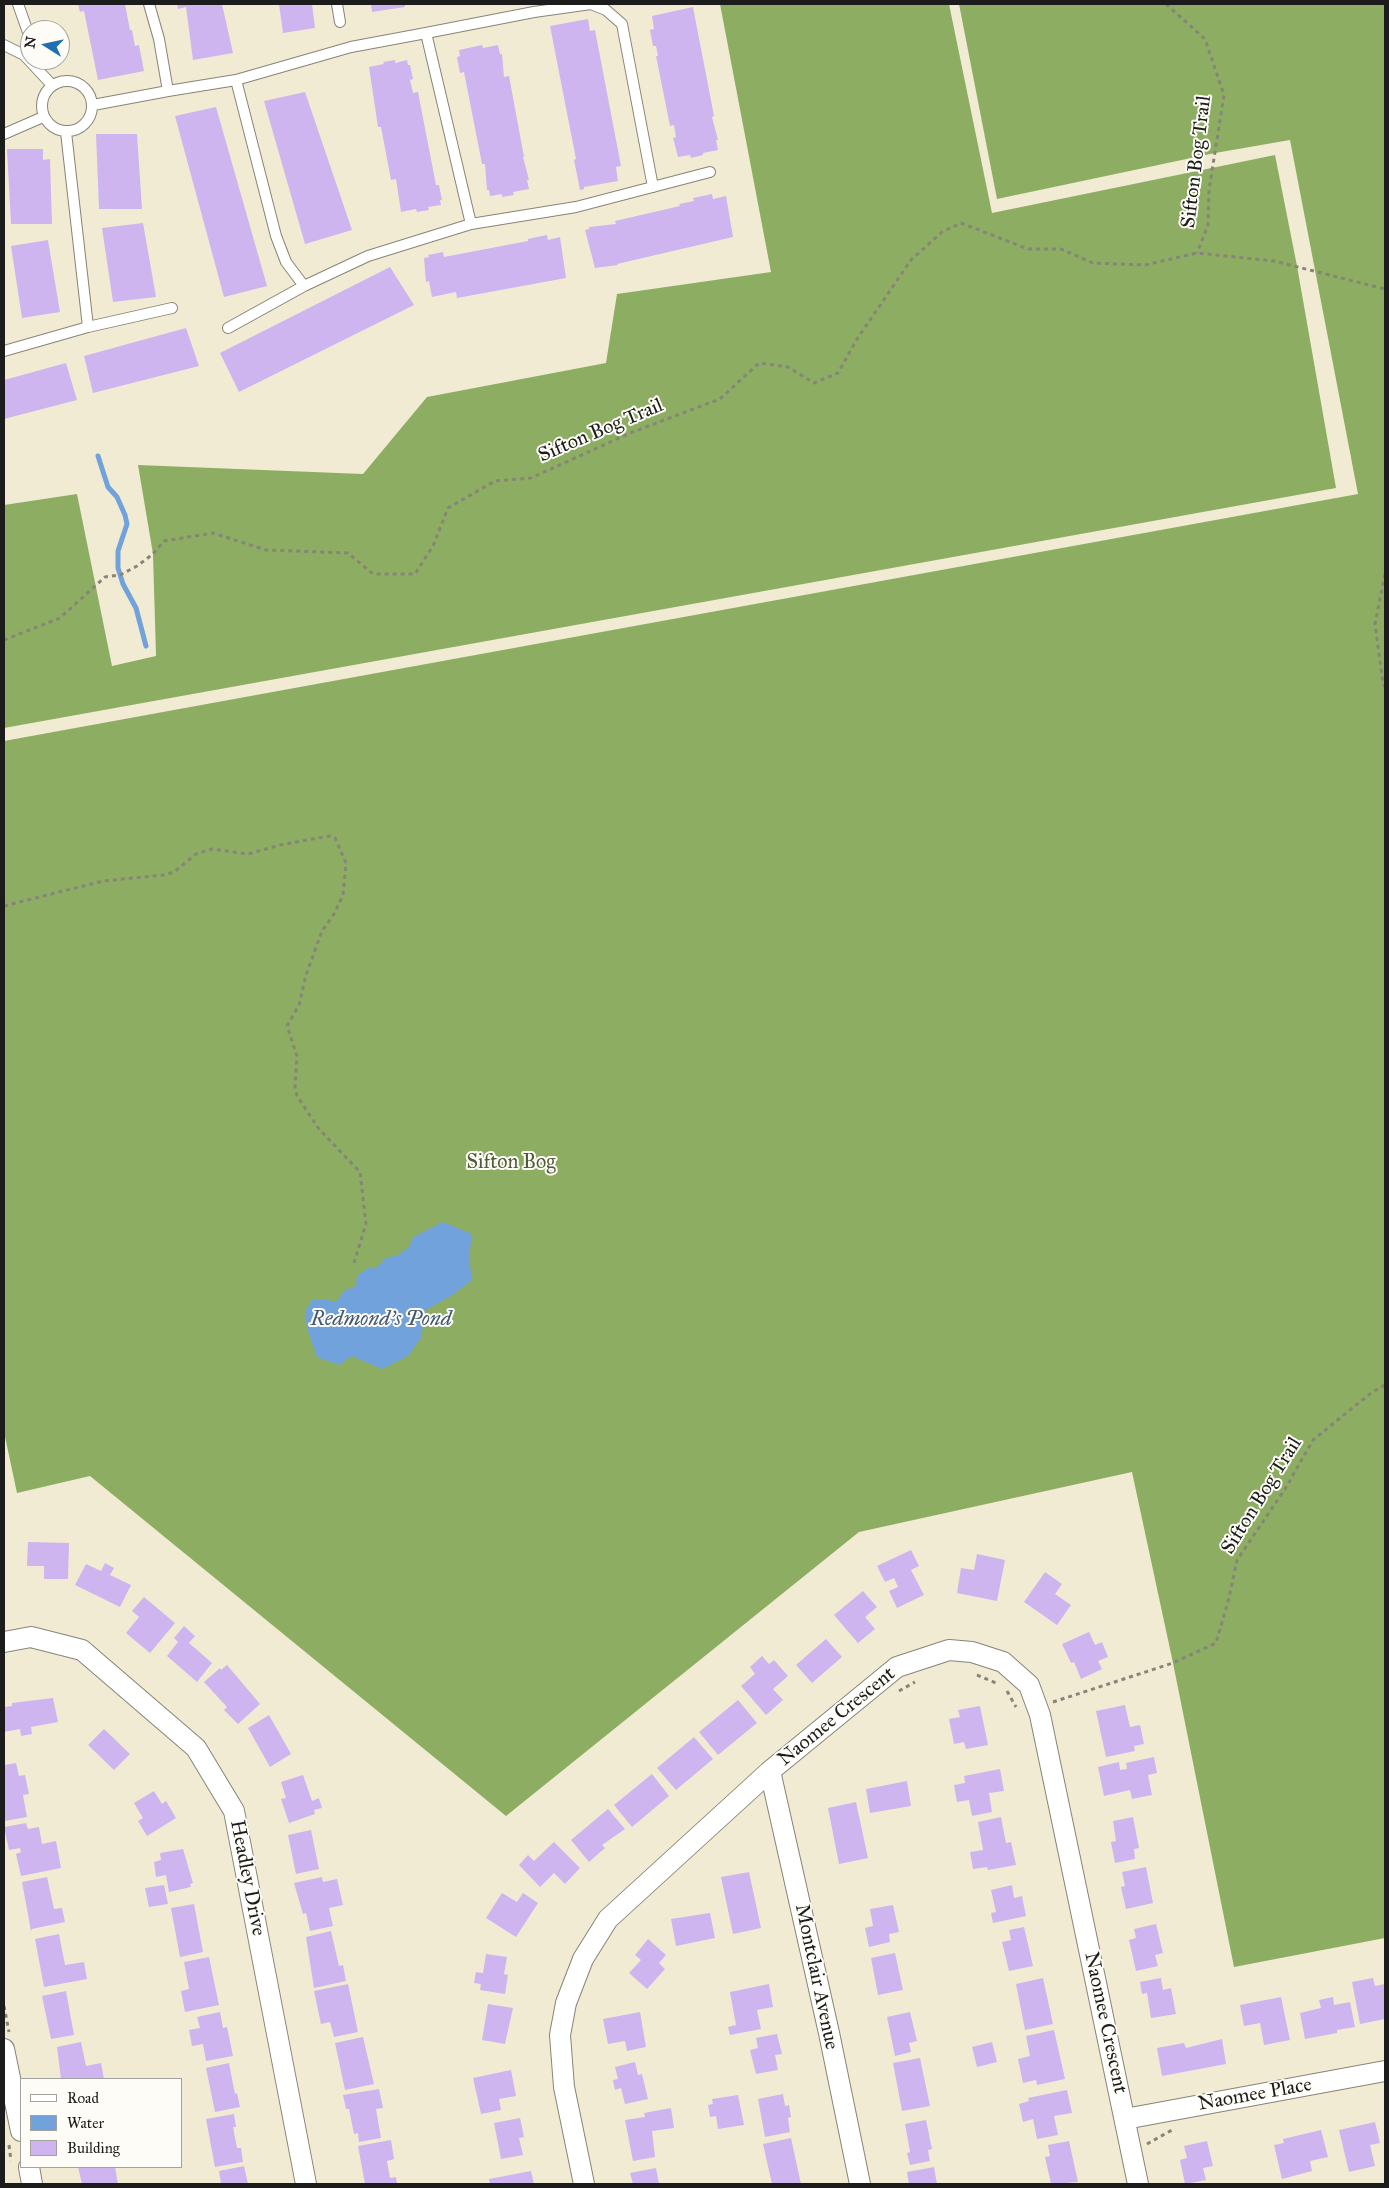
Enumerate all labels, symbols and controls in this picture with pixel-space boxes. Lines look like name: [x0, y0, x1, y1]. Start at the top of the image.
north arrow: [20, 20, 70, 70]
text: N: [21, 35, 40, 50]
street label: Sifton Bog Trail: [1177, 94, 1217, 230]
street label: Sifton Bog Trail: [535, 394, 667, 468]
park label: Sifton Bog: [467, 1151, 555, 1175]
water label: Redmond's Pond: [310, 1307, 452, 1333]
street label: Sifton Bog Trail: [1216, 1433, 1308, 1559]
street label: Naomee Crescent: [773, 1662, 901, 1772]
street label: Headley Drive: [224, 1818, 270, 1938]
street label: Montclair Avenue: [789, 1902, 843, 2052]
street label: Naomee Crescent: [1078, 1950, 1132, 2096]
street label: Naomee Place: [1196, 2073, 1314, 2117]
legend: [20, 2078, 182, 2168]
text: Road: [67, 2089, 99, 2107]
text: Water: [67, 2114, 104, 2132]
text: Building: [67, 2139, 120, 2157]

